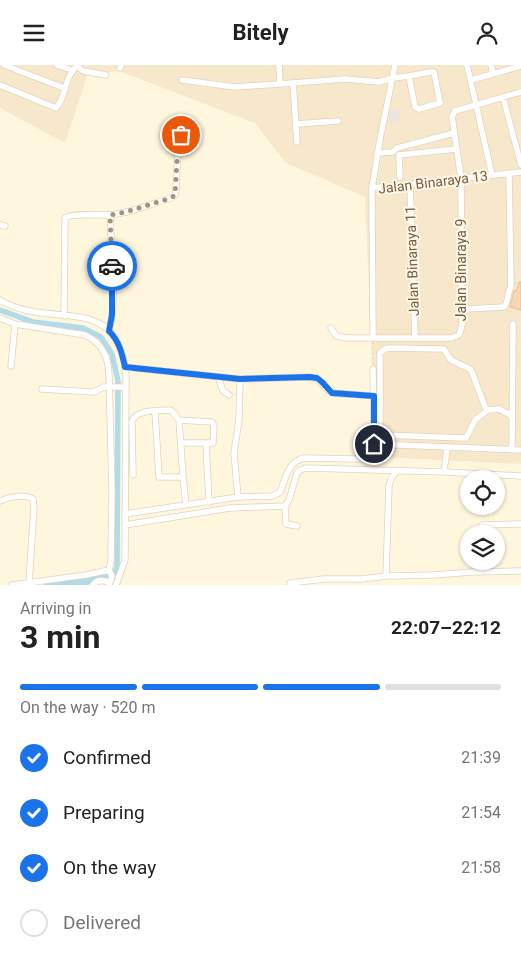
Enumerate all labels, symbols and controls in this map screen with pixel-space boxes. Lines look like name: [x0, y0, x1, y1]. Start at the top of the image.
icon: menu: [20, 19, 48, 47]
icon: person: [473, 19, 501, 47]
text: Bitely: [232, 20, 289, 45]
pin: [160, 114, 202, 156]
icon: bag: [167, 121, 195, 149]
street label: Jalan Binaraya 13: [377, 167, 489, 197]
street label: Jalan Binaraya 11: [402, 206, 422, 316]
street label: Jalan Binaraya 9: [453, 219, 469, 321]
courier: [87, 241, 137, 291]
icon: car: [98, 252, 126, 280]
pin: [353, 423, 395, 465]
icon: home: [360, 430, 388, 458]
map controls: [460, 470, 505, 570]
button: locate: [460, 470, 505, 515]
button: layers: [460, 525, 505, 570]
text: Arriving in: [20, 599, 91, 618]
text: 22:07–22:12: [391, 616, 501, 639]
text: 3 min: [20, 618, 100, 656]
text: On the way · 520 m: [20, 698, 156, 717]
icon: check: [20, 744, 48, 772]
text: Confirmed: [63, 746, 151, 769]
text: 21:39: [461, 748, 501, 767]
icon: check: [20, 799, 48, 827]
text: Preparing: [63, 801, 145, 824]
text: 21:54: [461, 803, 501, 822]
icon: check: [20, 854, 48, 882]
text: On the way: [63, 856, 156, 879]
text: 21:58: [461, 858, 501, 877]
text: Delivered: [63, 911, 141, 934]

